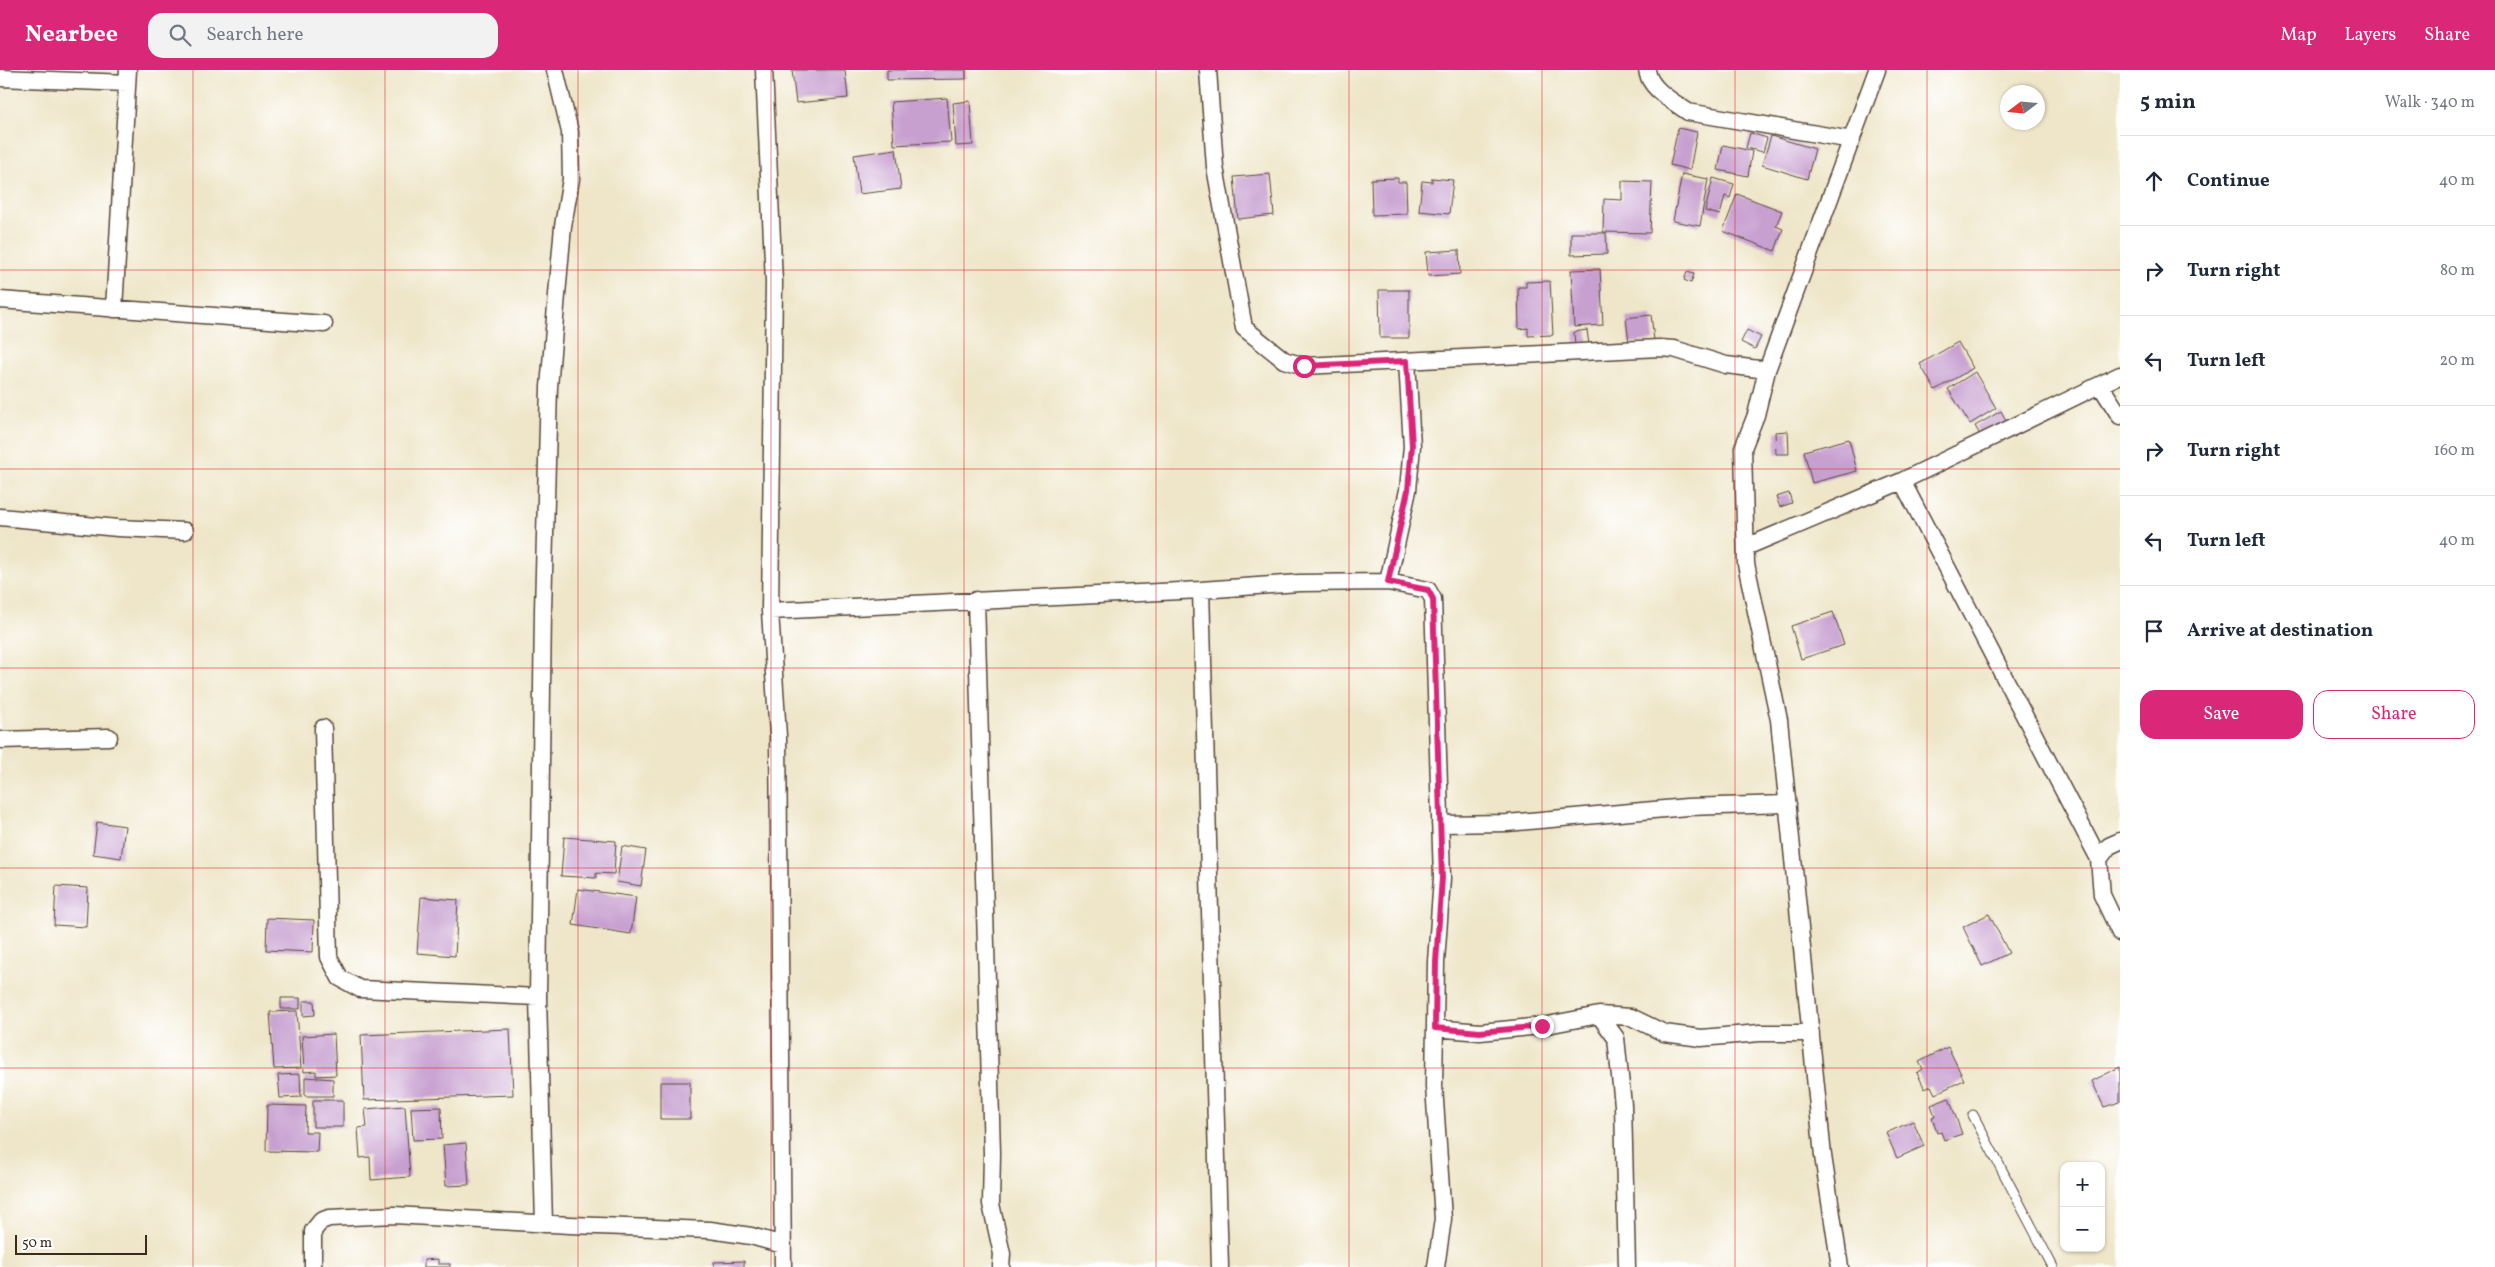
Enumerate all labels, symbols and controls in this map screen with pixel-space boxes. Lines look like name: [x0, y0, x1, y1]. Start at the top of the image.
search box: [148, 13, 498, 58]
text: Nearbee: [25, 18, 118, 52]
icon: search: [166, 21, 194, 49]
text: Search here: [206, 22, 303, 48]
text: Map: [2280, 23, 2316, 48]
text: Layers: [2344, 23, 2396, 48]
text: Share: [2424, 23, 2470, 48]
north arrow: [2000, 85, 2045, 130]
text: 5 min: [2140, 88, 2196, 117]
text: Walk · 340 m: [2385, 92, 2475, 114]
icon: ahead: [2140, 167, 2168, 195]
text: Continue: [2187, 168, 2270, 194]
text: 40 m: [2439, 170, 2475, 192]
icon: right: [2140, 257, 2168, 285]
text: Turn right: [2187, 258, 2280, 284]
text: 80 m: [2440, 260, 2475, 282]
icon: left: [2140, 347, 2168, 375]
text: Turn left: [2187, 348, 2266, 374]
text: 20 m: [2440, 350, 2475, 372]
route start: [1293, 355, 1316, 378]
icon: right: [2140, 437, 2168, 465]
text: Turn right: [2187, 438, 2280, 464]
text: 160 m: [2434, 440, 2475, 462]
icon: left: [2140, 527, 2168, 555]
text: Turn left: [2187, 528, 2266, 554]
text: 40 m: [2439, 530, 2475, 552]
icon: arrive: [2140, 617, 2168, 645]
text: Arrive at destination: [2187, 618, 2373, 644]
button: Save: [2140, 690, 2303, 739]
button: Share: [2313, 690, 2475, 739]
route end: [1531, 1015, 1554, 1038]
map controls: [2060, 1162, 2105, 1252]
button: +: [2060, 1162, 2105, 1207]
button: −: [2060, 1207, 2105, 1252]
scale bar: [15, 1232, 148, 1255]
text: 50 m: [22, 1234, 52, 1253]

